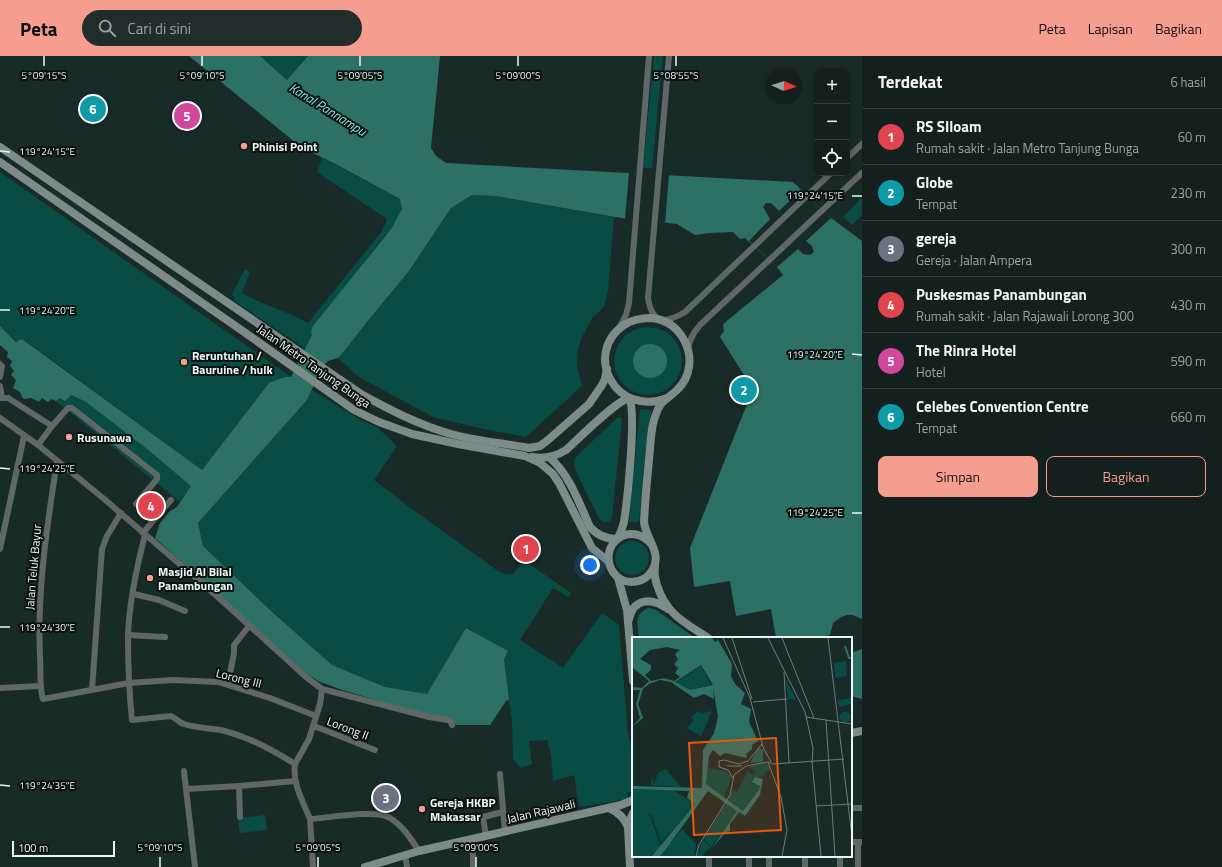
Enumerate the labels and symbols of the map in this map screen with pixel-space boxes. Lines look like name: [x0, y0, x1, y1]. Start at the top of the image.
text: 5°09'15"S: [22, 68, 66, 83]
text: 5°09'10"S: [180, 68, 224, 83]
text: 5°09'05"S: [338, 68, 382, 83]
text: 5°09'00"S: [496, 68, 540, 83]
text: 5°08'55"S: [654, 68, 698, 83]
north arrow: [766, 68, 802, 104]
water label: Kanal Pannampu: [285, 77, 372, 142]
pin: 6: [80, 94, 106, 124]
pin: 5: [174, 101, 200, 131]
place label: Phinisi Point: [252, 137, 318, 156]
marker: Phinisi Point: [239, 141, 249, 151]
text: 119°24'15"E: [19, 144, 76, 159]
text: 119°24'15"E: [787, 188, 844, 203]
text: 119°24'20"E: [19, 303, 76, 318]
street label: Jalan Metro Tanjung Bunga: [253, 320, 375, 412]
place label: Reruntuhan / Bauruine / hulk: [192, 346, 273, 379]
text: 119°24'20"E: [787, 347, 844, 362]
marker: Reruntuhan / Bauruine / hulk: [179, 357, 189, 367]
pin: 2: [731, 375, 757, 405]
place label: Rusunawa: [77, 428, 132, 447]
marker: Rusunawa: [64, 432, 74, 442]
text: 119°24'25"E: [19, 461, 76, 476]
pin: 4: [138, 491, 164, 521]
text: 119°24'25"E: [787, 505, 844, 520]
street label: Jalan Teluk Bayur: [20, 523, 46, 611]
pin: 1: [513, 534, 539, 564]
your location: [580, 555, 600, 575]
place label: Masjid Al Bilal Panambungan: [158, 562, 233, 595]
marker: Masjid Al Bilal Panambungan: [145, 573, 155, 583]
text: 119°24'30"E: [19, 620, 76, 635]
inset map: [632, 637, 852, 857]
street label: Lorong III: [214, 663, 264, 693]
street label: Lorong II: [324, 711, 372, 745]
text: 119°24'35"E: [19, 778, 76, 793]
pin: 3: [373, 783, 399, 813]
place label: Gereja HKBP Makassar: [430, 793, 496, 826]
street label: Jalan Rajawali: [505, 794, 577, 828]
marker: Gereja HKBP Makassar: [417, 804, 427, 814]
scale bar: [12, 839, 115, 858]
text: 5°09'10"S: [138, 840, 182, 855]
text: 5°09'05"S: [296, 840, 340, 855]
text: 5°09'00"S: [454, 840, 498, 855]

